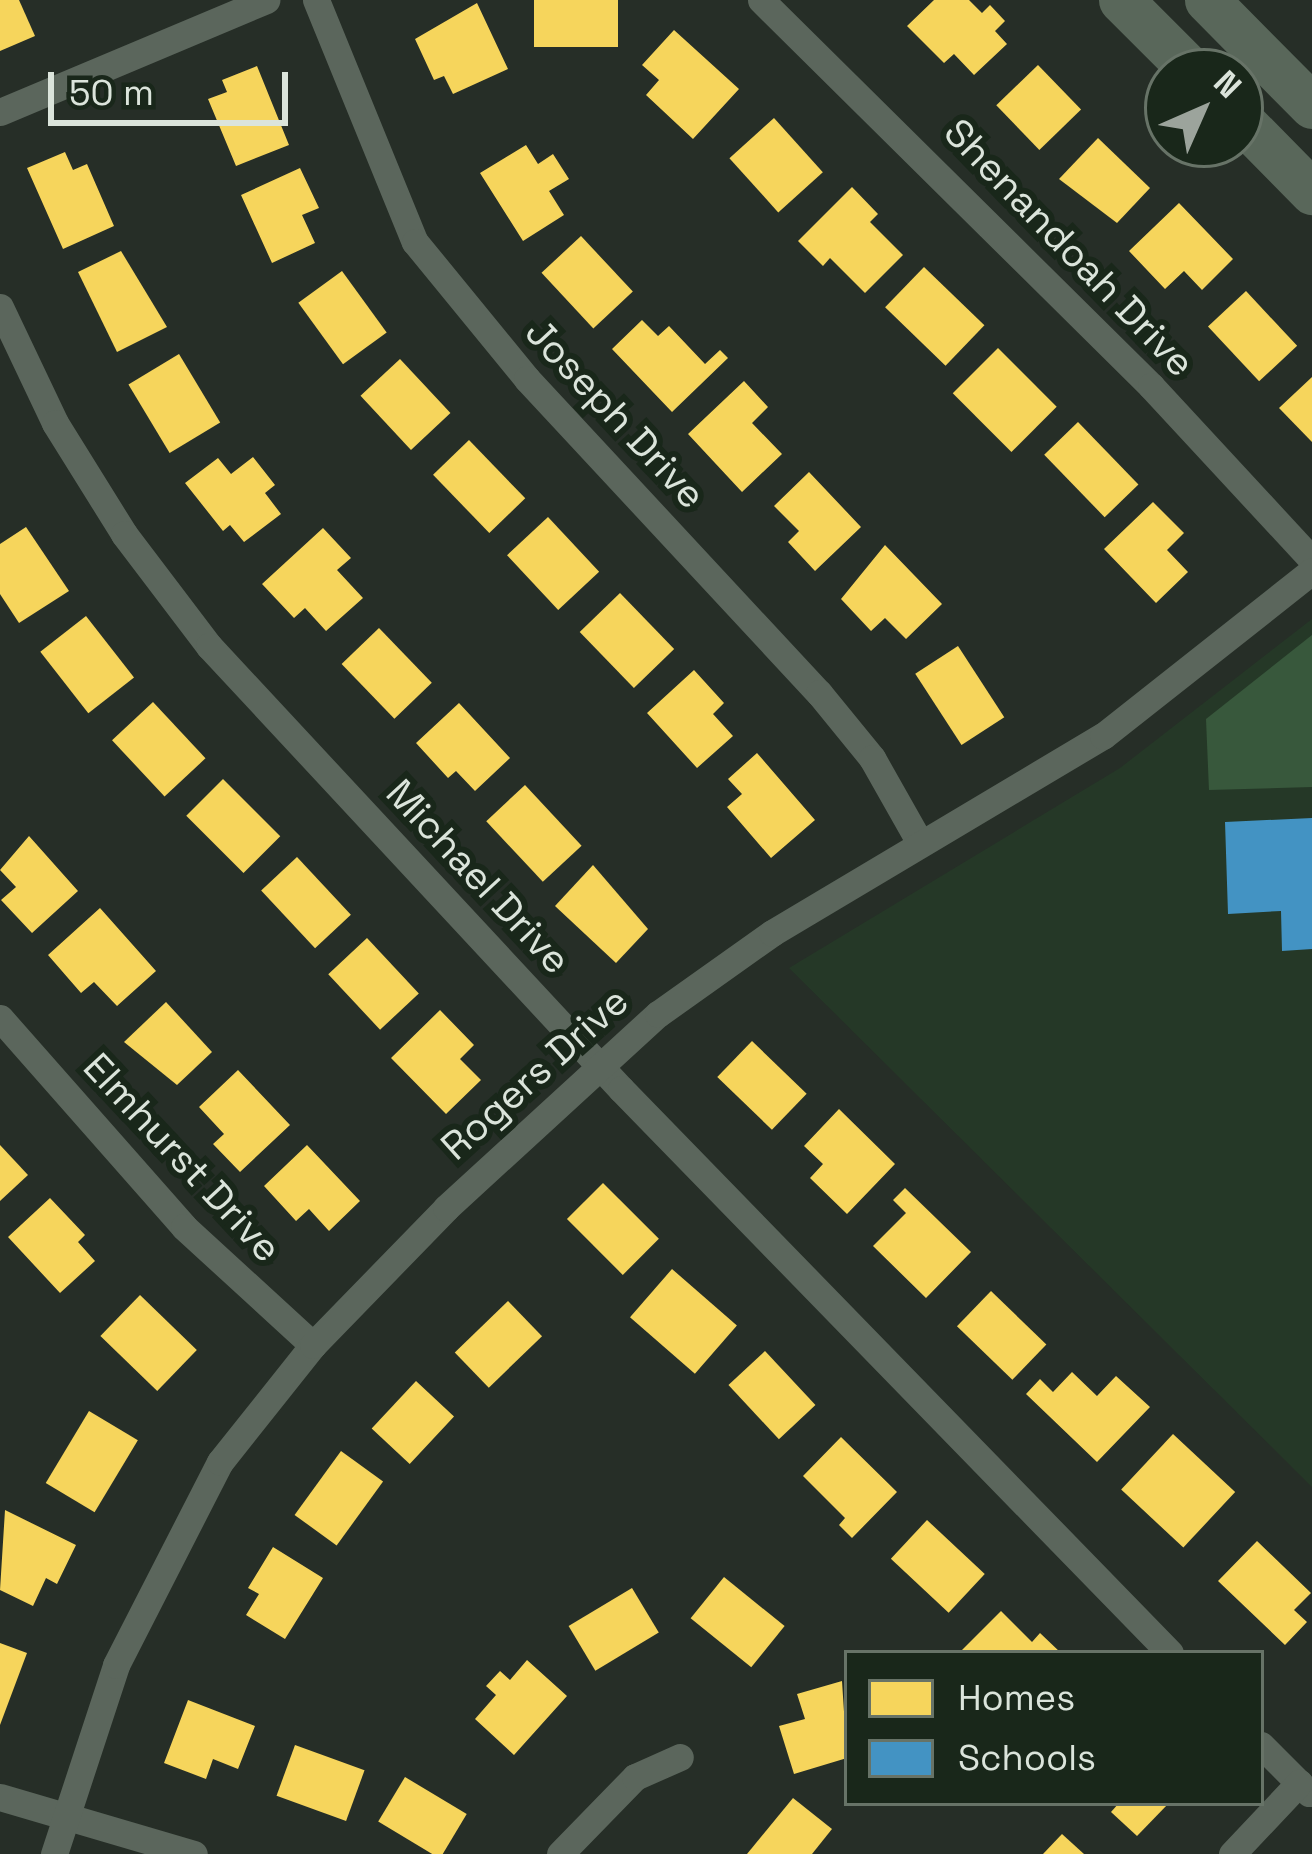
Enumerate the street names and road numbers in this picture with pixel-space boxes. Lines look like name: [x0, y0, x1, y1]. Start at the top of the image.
street label: Shenandoah Drive: [934, 109, 1204, 387]
street label: Joseph Drive: [515, 309, 715, 519]
street label: Michael Drive: [376, 770, 580, 984]
street label: Rogers Drive: [432, 978, 638, 1170]
street label: Elmhurst Drive: [73, 1044, 291, 1272]

